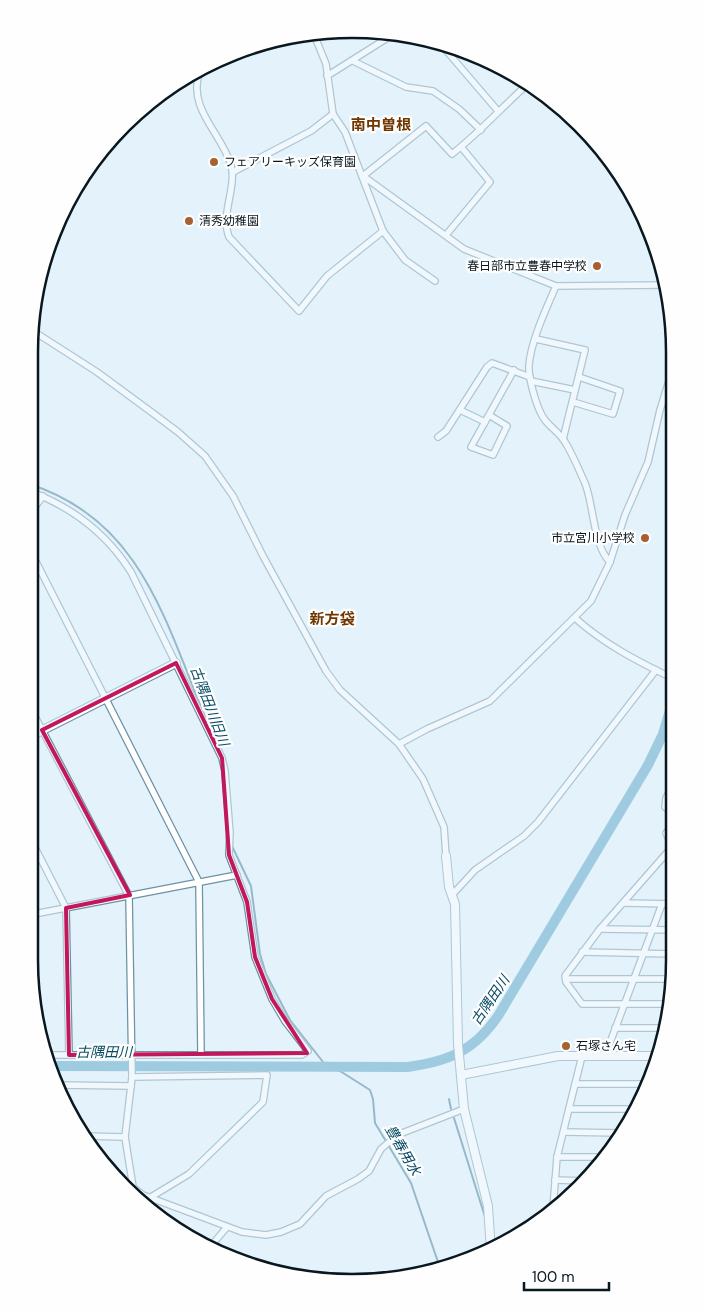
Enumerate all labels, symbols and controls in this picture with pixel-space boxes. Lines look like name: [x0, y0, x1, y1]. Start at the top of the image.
district label: 南中曽根: [351, 115, 411, 135]
place label: フェアリーキッズ保育園: [224, 154, 356, 170]
marker: フェアリーキッズ保育園: [208, 156, 220, 168]
place label: 清秀幼稚園: [199, 213, 259, 229]
marker: 清秀幼稚園: [183, 215, 195, 227]
place label: 春日部市立豊春中学校: [467, 258, 587, 274]
marker: 春日部市立豊春中学校: [591, 260, 603, 272]
place label: 市立宮川小学校: [551, 530, 635, 546]
marker: 市立宮川小学校: [639, 532, 651, 544]
district label: 新方袋: [309, 609, 355, 629]
water label: 古隅田川旧川: [187, 664, 234, 750]
water label: 古隅田川: [467, 970, 514, 1028]
place label: 石塚さん宅: [576, 1038, 636, 1054]
marker: 石塚さん宅: [560, 1040, 572, 1052]
water label: 古隅田川: [76, 1043, 134, 1061]
water label: 豊春用水: [381, 1121, 426, 1180]
scale bar: [524, 1260, 609, 1292]
text: 100 m: [532, 1267, 575, 1287]

